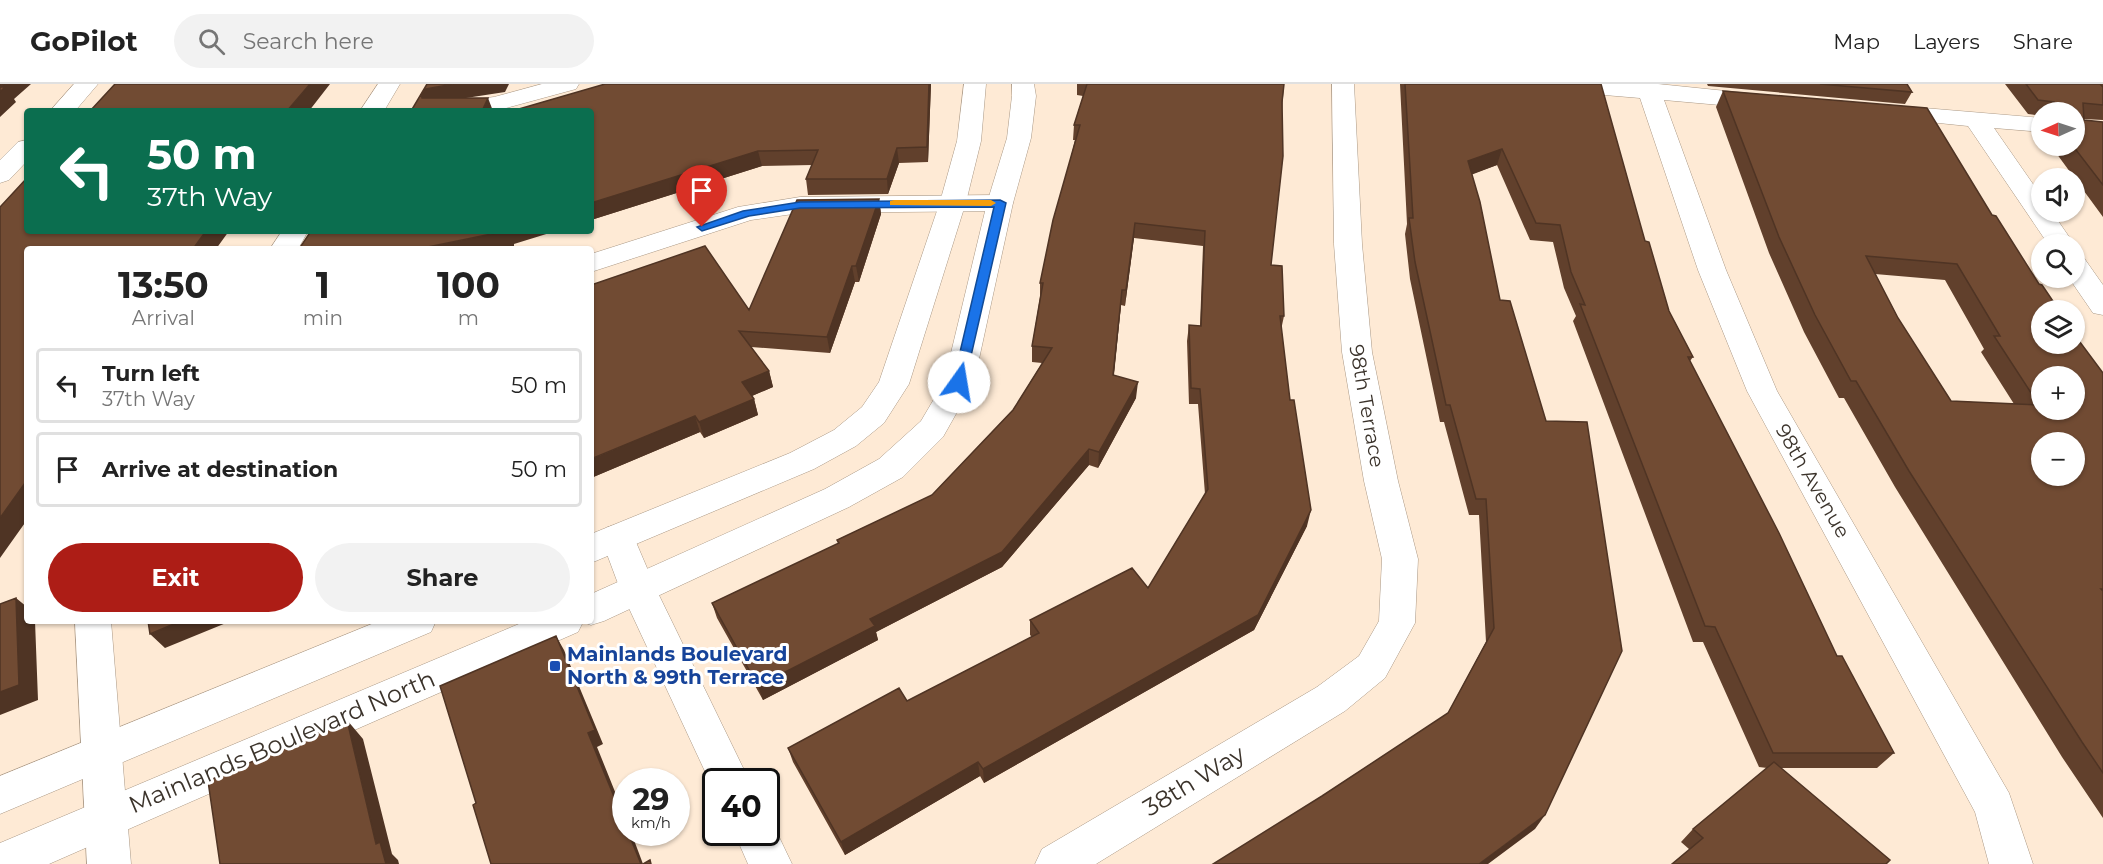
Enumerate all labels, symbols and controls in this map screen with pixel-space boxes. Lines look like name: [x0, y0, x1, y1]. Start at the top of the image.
search box: [174, 14, 594, 68]
text: GoPilot: [30, 24, 138, 58]
icon: search: [195, 25, 228, 58]
text: Search here: [243, 28, 374, 55]
text: Map: [1833, 29, 1880, 54]
text: Layers: [1913, 29, 1980, 54]
text: Share: [2013, 29, 2073, 54]
north arrow: [2031, 102, 2085, 156]
map controls: [2031, 102, 2085, 486]
text: 50 m: [147, 128, 256, 180]
icon: left: [48, 132, 126, 210]
pin: [676, 165, 727, 227]
button: sound: [2031, 168, 2085, 222]
icon: arrive: [685, 174, 718, 207]
text: 37th Way: [147, 180, 272, 213]
button: search: [2031, 234, 2085, 288]
text: 13:50: [118, 263, 209, 307]
text: 1: [316, 263, 330, 307]
text: 100: [437, 263, 500, 307]
button: layers: [2031, 300, 2085, 354]
text: Arrival: [132, 306, 195, 330]
text: min: [303, 306, 343, 330]
text: m: [458, 306, 479, 330]
street label: 98th Terrace: [1344, 343, 1390, 469]
position arrow: [927, 350, 991, 414]
text: Turn left: [102, 360, 200, 387]
button: +: [2031, 366, 2085, 420]
icon: left: [51, 369, 84, 402]
text: 50 m: [511, 372, 567, 399]
text: 37th Way: [102, 387, 195, 411]
street label: 98th Avenue: [1771, 420, 1855, 542]
button: −: [2031, 432, 2085, 486]
icon: arrive: [51, 453, 84, 486]
text: Arrive at destination: [102, 456, 338, 483]
text: 50 m: [511, 456, 567, 483]
button: Exit: [48, 543, 303, 612]
button: Share: [315, 543, 570, 612]
place label: Mainlands Boulevard North & 99th Terrace: [567, 642, 787, 689]
marker: Mainlands Boulevard North & 99th Terrace: [548, 659, 562, 673]
street label: Mainlands Boulevard North: [124, 664, 439, 819]
street label: 38th Way: [1138, 739, 1250, 822]
speed limit sign: 40: [702, 768, 780, 846]
text: 29: [633, 781, 669, 818]
text: km/h: [631, 813, 671, 832]

